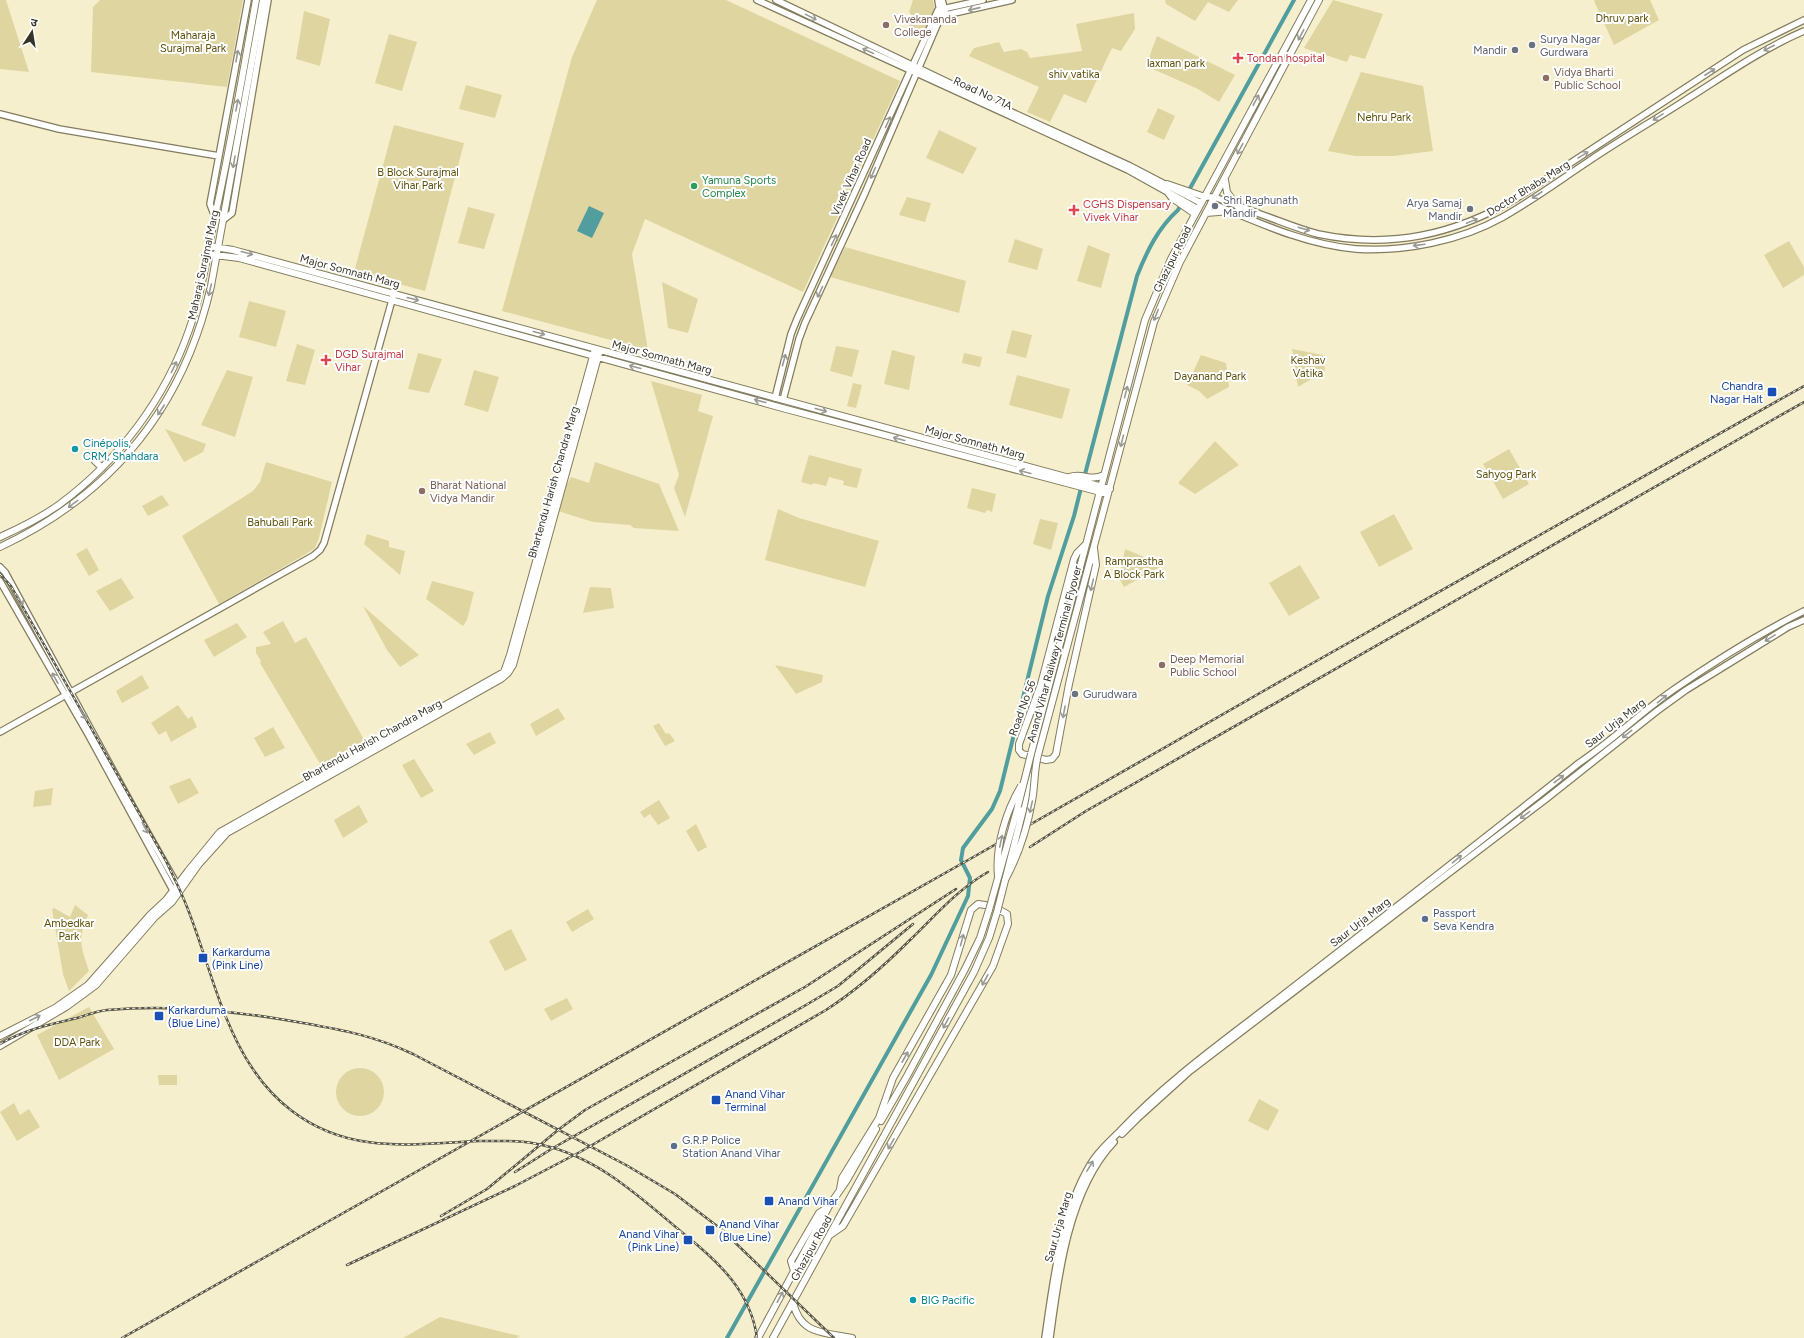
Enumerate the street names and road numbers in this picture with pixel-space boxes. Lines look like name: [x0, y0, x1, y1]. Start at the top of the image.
street label: Road No 71A: [951, 74, 1015, 113]
street label: Vivek Vihar Road: [829, 136, 874, 218]
street label: Doctor Bhaba Marg: [1484, 158, 1572, 219]
street label: Maharaj Surajmal Marg: [185, 209, 221, 321]
street label: Ghazipur Road: [1151, 224, 1194, 295]
street label: Major Somnath Marg: [298, 252, 401, 291]
street label: Major Somnath Marg: [610, 338, 713, 377]
street label: Bhartendu Harish Chandra Marg: [526, 405, 581, 560]
street label: Major Somnath Marg: [923, 423, 1026, 462]
street label: Anand Vihar Railway Terminal Flyover: [1025, 564, 1084, 744]
street label: Road No 56: [1006, 679, 1039, 738]
street label: Saur Urja Marg: [1583, 696, 1648, 751]
street label: Bhartendu Harish Chandra Marg: [300, 697, 444, 784]
street label: Saur Urja Marg: [1328, 895, 1393, 950]
street label: Saur Urja Marg: [1042, 1190, 1075, 1264]
street label: Ghazipur Road: [788, 1213, 835, 1283]

